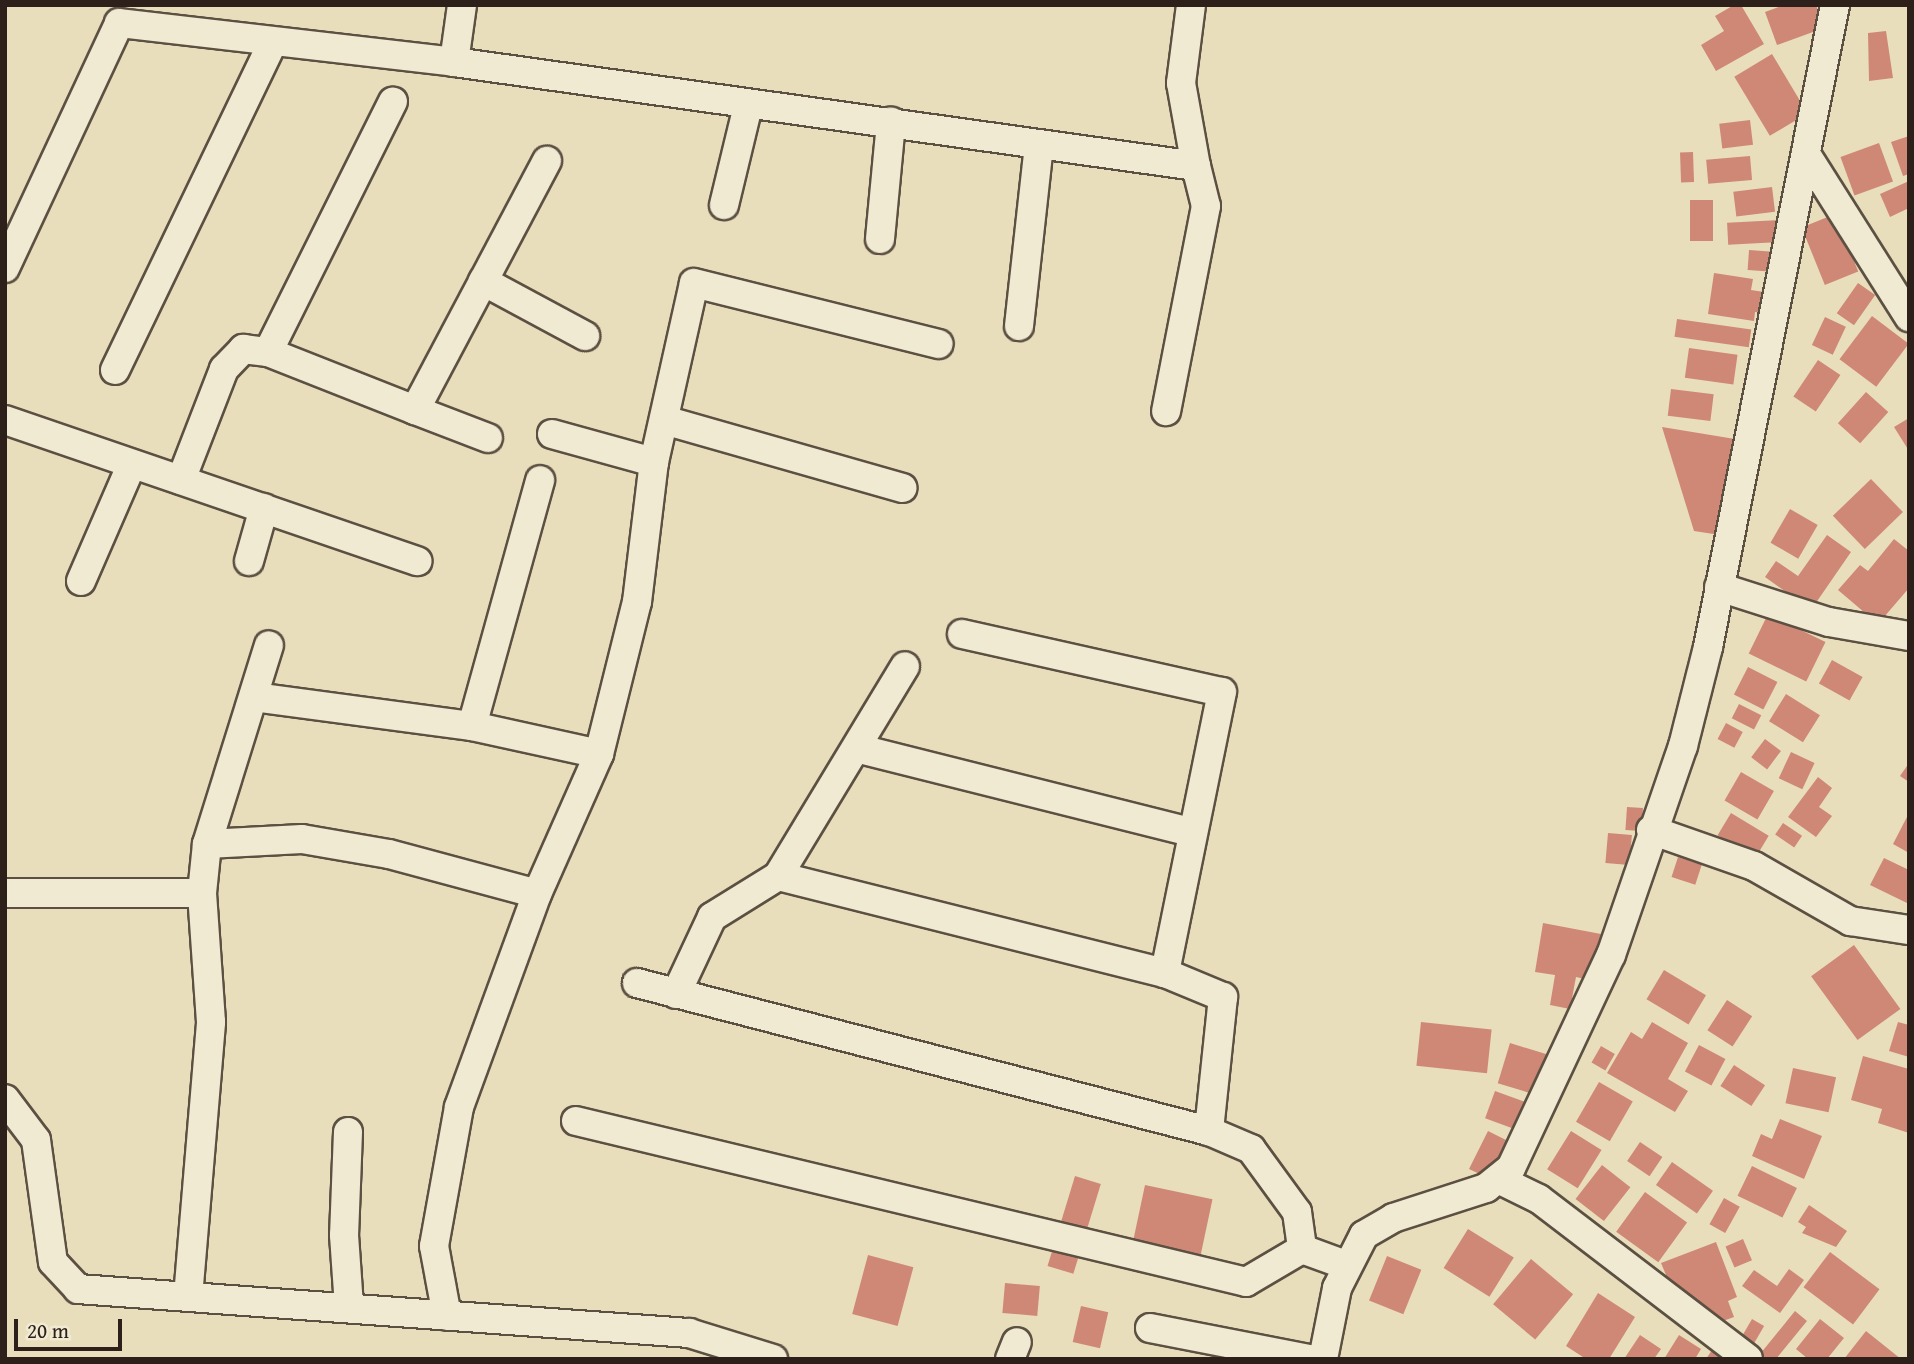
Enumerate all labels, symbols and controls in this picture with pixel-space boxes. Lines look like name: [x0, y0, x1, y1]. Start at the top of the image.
scale bar: [18, 1304, 126, 1348]
text: 20 m: [27, 1315, 69, 1346]

